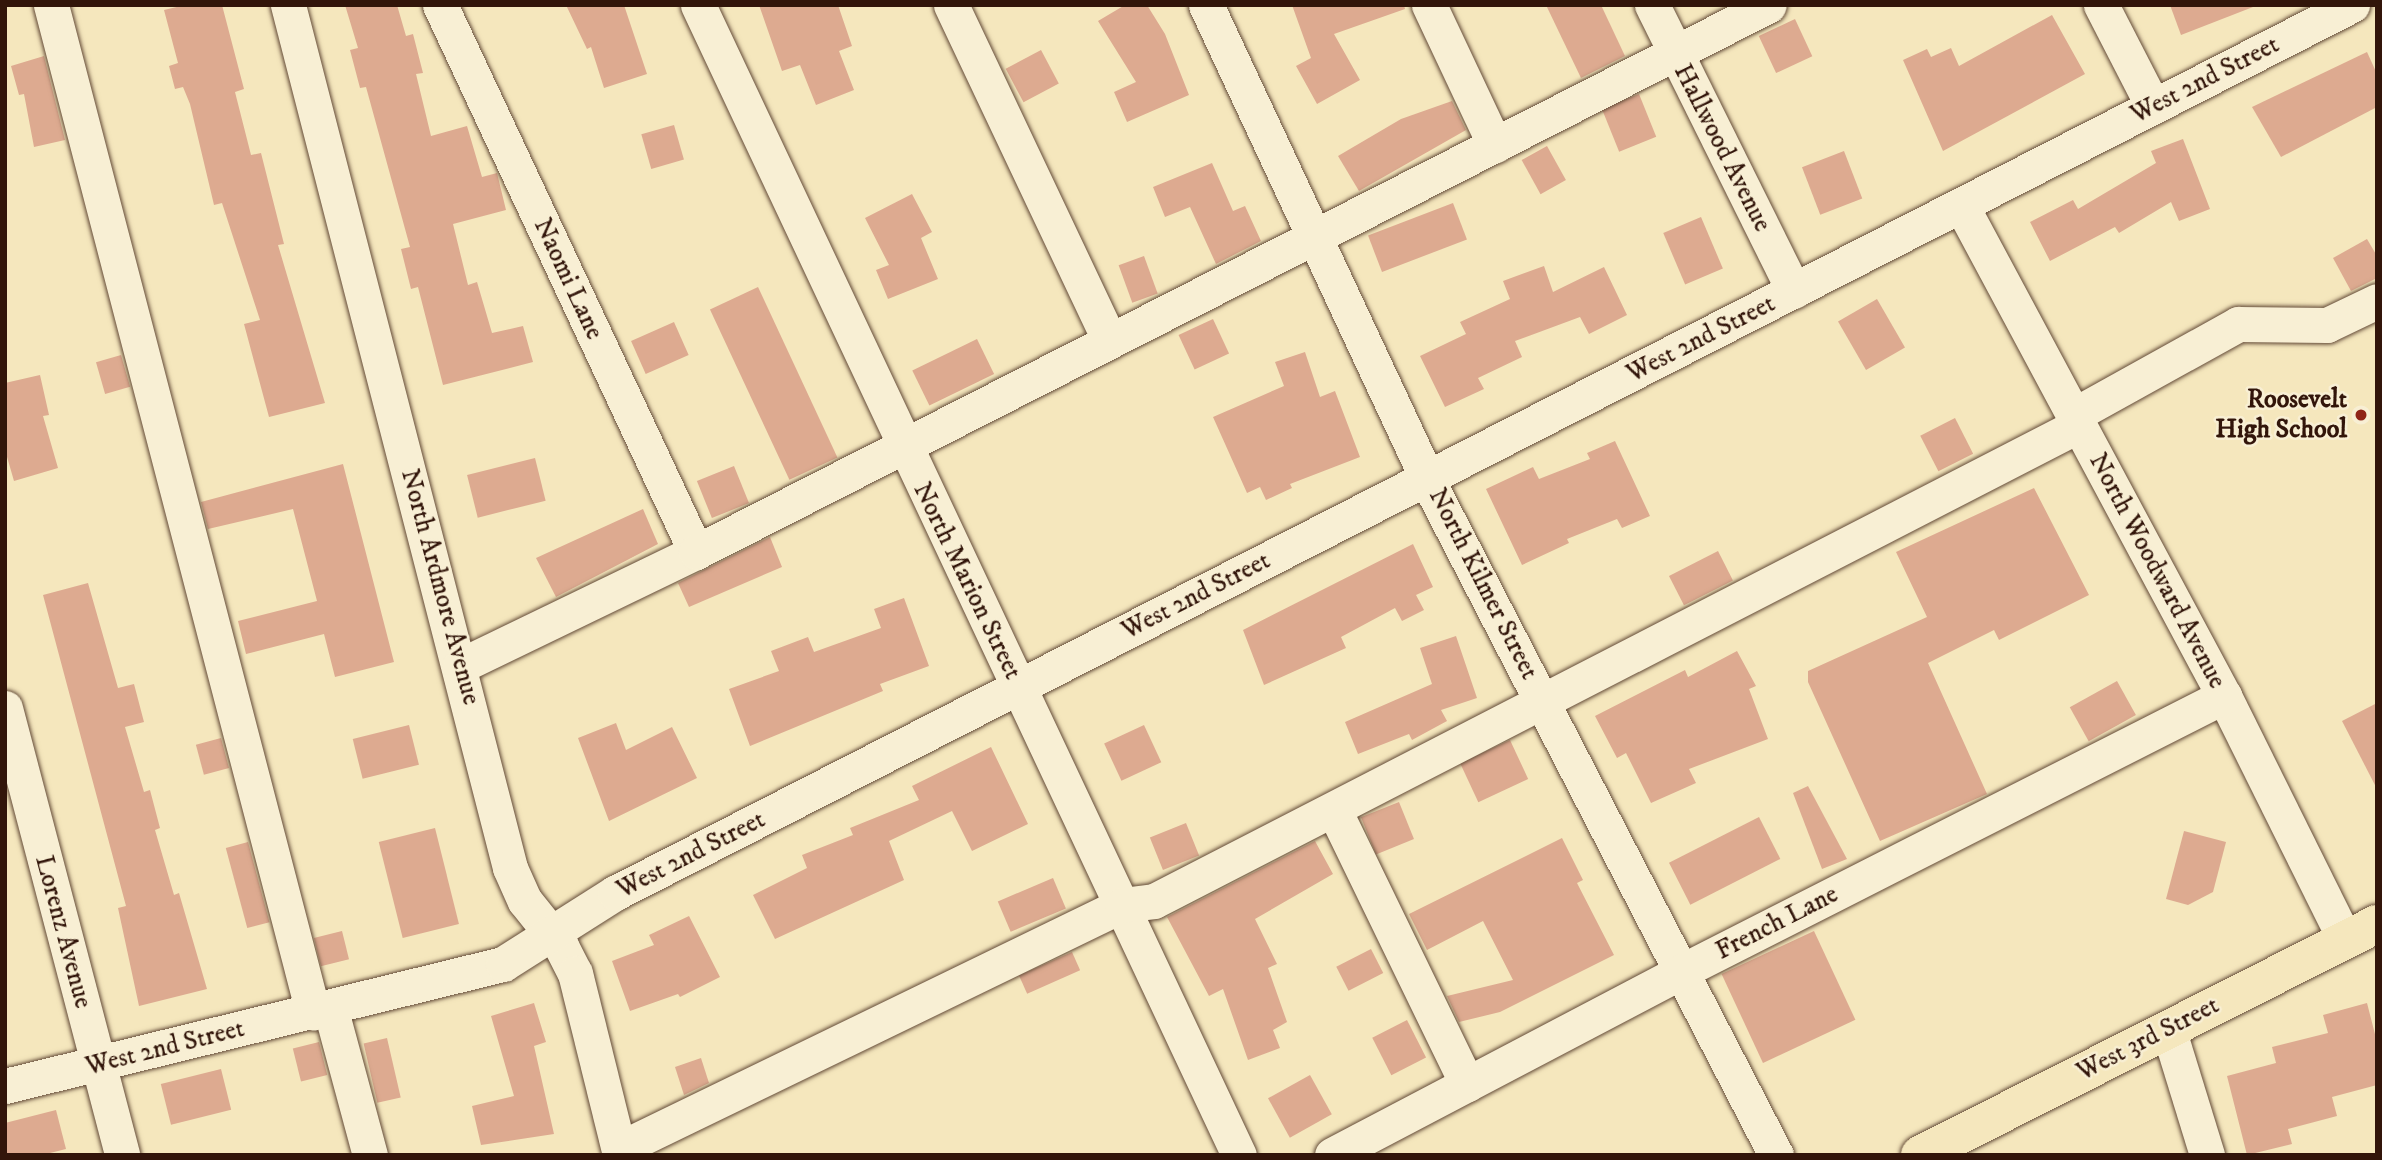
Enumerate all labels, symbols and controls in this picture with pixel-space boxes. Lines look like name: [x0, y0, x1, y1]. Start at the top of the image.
street label: West 2nd Street: [2126, 29, 2284, 131]
street label: Hallwood Avenue: [1666, 59, 1778, 237]
street label: Naomi Lane: [526, 213, 610, 345]
street label: West 2nd Street: [1622, 288, 1780, 390]
place label: Roosevelt High School: [2215, 384, 2347, 446]
marker: Roosevelt High School: [2353, 407, 2369, 423]
street label: North Woodward Avenue: [2082, 448, 2232, 694]
street label: North Ardmore Avenue: [394, 466, 486, 708]
street label: North Marion Street: [906, 478, 1028, 684]
street label: North Kilmer Street: [1421, 483, 1545, 685]
street label: West 2nd Street: [1117, 545, 1275, 647]
street label: West 2nd Street: [612, 804, 770, 906]
street label: Lorenz Avenue: [28, 852, 98, 1012]
street label: French Lane: [1711, 879, 1843, 967]
street label: West 3rd Street: [2072, 990, 2224, 1088]
street label: West 2nd Street: [83, 1013, 247, 1083]

